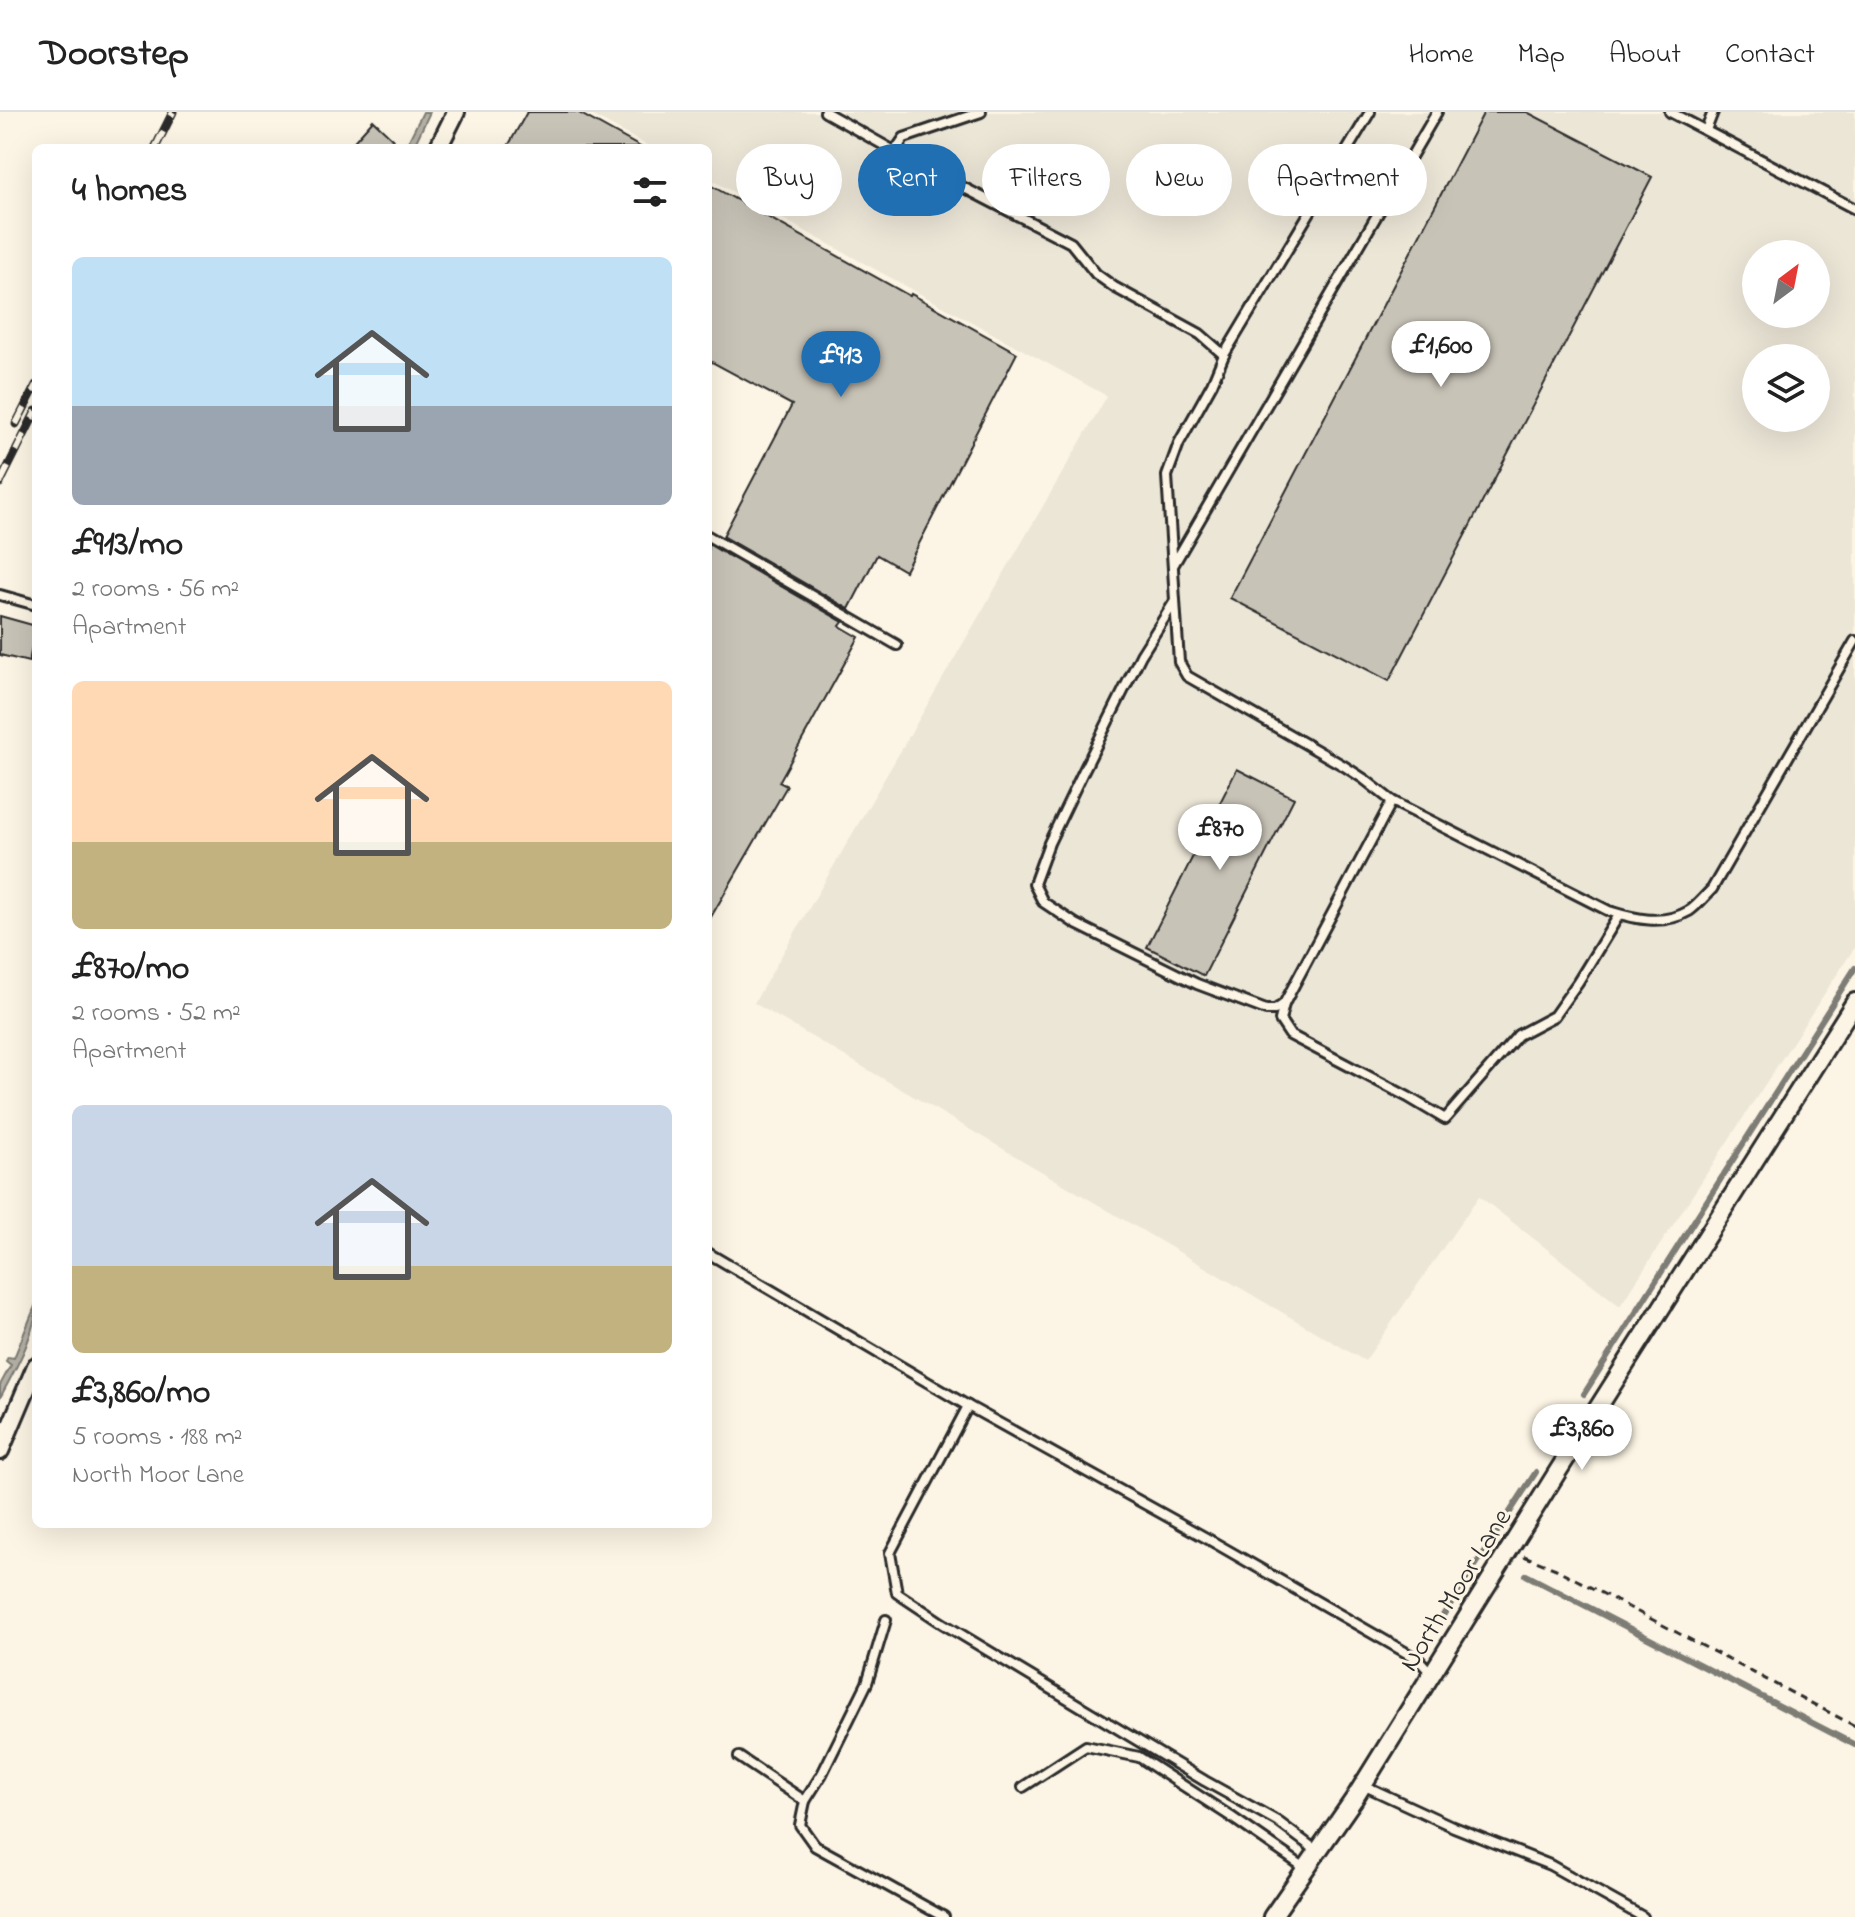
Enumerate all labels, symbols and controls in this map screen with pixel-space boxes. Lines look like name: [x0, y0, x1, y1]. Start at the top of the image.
text: Doorstep: [40, 27, 189, 83]
text: Home: [1408, 35, 1474, 76]
text: Map: [1518, 35, 1565, 76]
text: About: [1609, 35, 1681, 76]
text: Contact: [1725, 35, 1815, 76]
chip: Buy: [736, 144, 842, 216]
chip: Rent: [858, 144, 966, 216]
chip: Filters: [982, 144, 1110, 216]
chip: New: [1126, 144, 1232, 216]
chip: Apartment: [1248, 144, 1427, 216]
text: 4 homes: [72, 167, 187, 217]
icon: filters: [628, 170, 672, 214]
north arrow: [1742, 240, 1830, 328]
map controls: [1742, 240, 1830, 432]
icon: home: [300, 309, 444, 453]
pin: £1,600: [1376, 321, 1506, 389]
text: £1,600: [1409, 328, 1473, 366]
pin: £913: [794, 331, 888, 399]
text: £913: [819, 338, 863, 376]
button: layers: [1742, 344, 1830, 432]
text: £913/mo: [72, 521, 183, 571]
text: 2 rooms · 56 m²: [72, 571, 239, 609]
text: Apartment: [72, 609, 186, 647]
icon: home: [300, 733, 444, 877]
pin: £870: [1173, 804, 1267, 872]
text: £870: [1196, 811, 1244, 849]
text: £870/mo: [72, 945, 190, 995]
text: 2 rooms · 52 m²: [72, 995, 241, 1033]
text: Apartment: [72, 1033, 186, 1071]
icon: home: [300, 1157, 444, 1301]
text: £3,860/mo: [72, 1369, 210, 1419]
pin: £3,860: [1517, 1404, 1647, 1472]
text: £3,860: [1550, 1411, 1614, 1449]
text: 5 rooms · 188 m²: [72, 1419, 243, 1457]
text: North Moor Lane: [72, 1457, 244, 1495]
street label: North Moor Lane: [1390, 1501, 1524, 1680]

